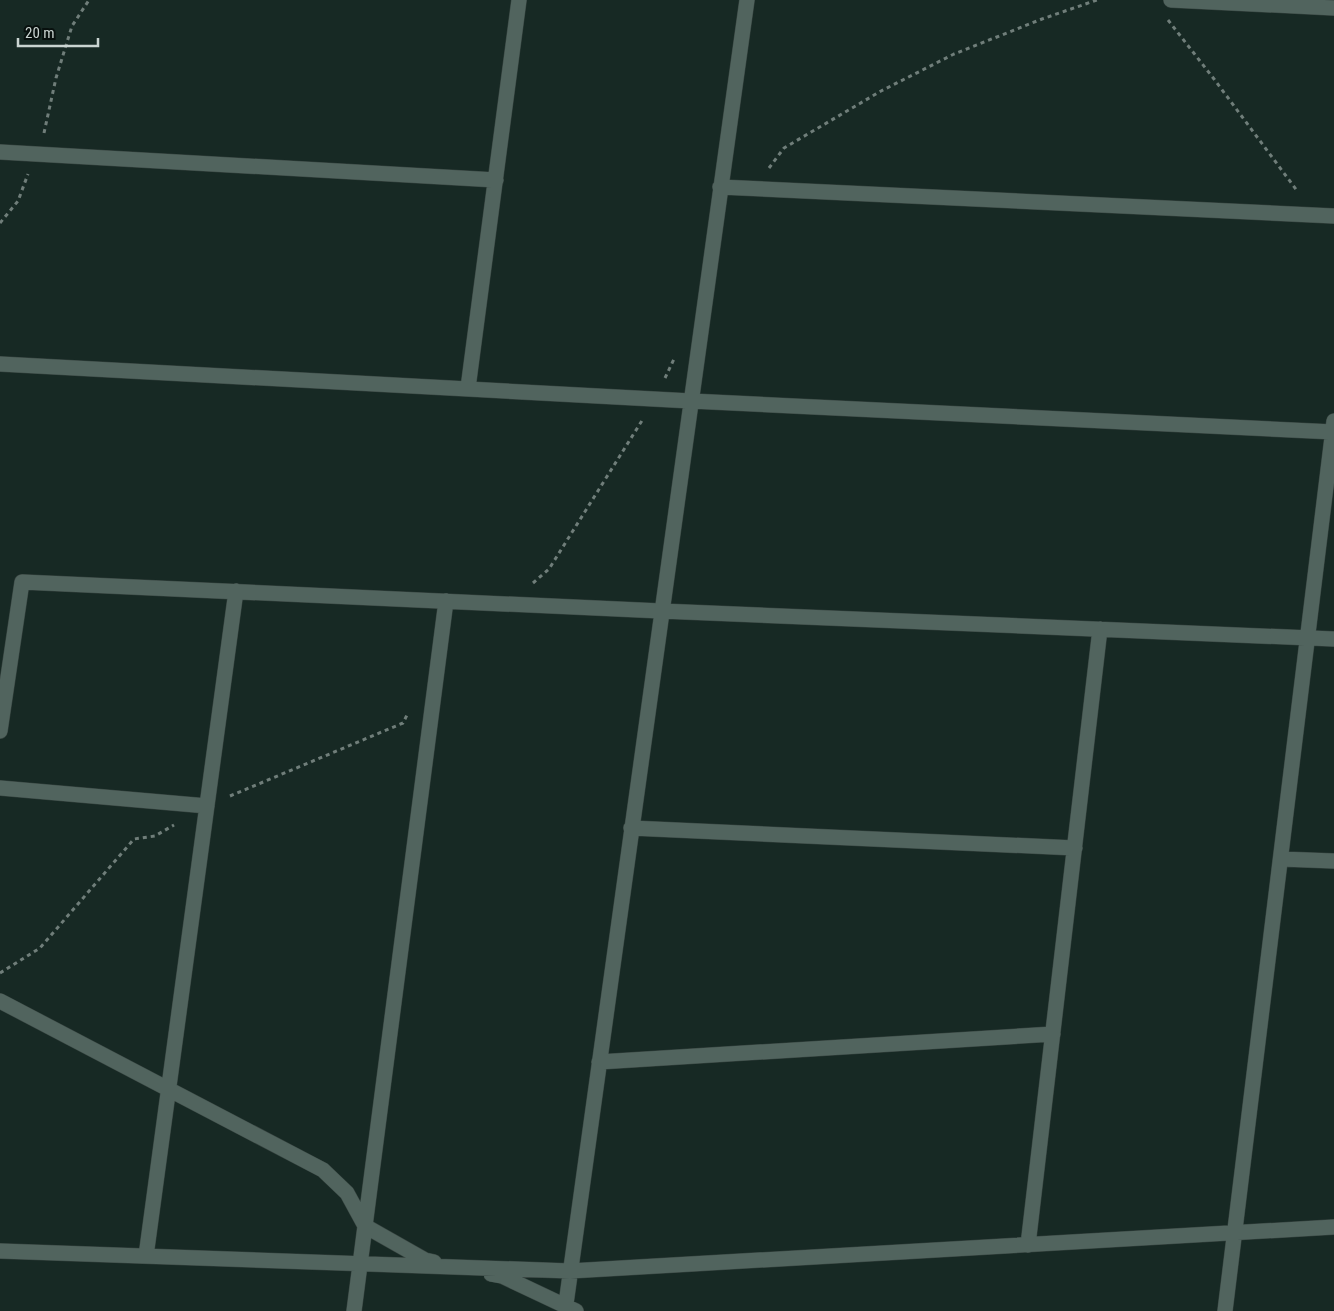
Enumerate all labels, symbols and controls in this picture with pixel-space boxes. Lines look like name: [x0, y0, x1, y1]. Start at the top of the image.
scale bar: [18, 15, 98, 47]
text: 20 m: [25, 24, 55, 42]

